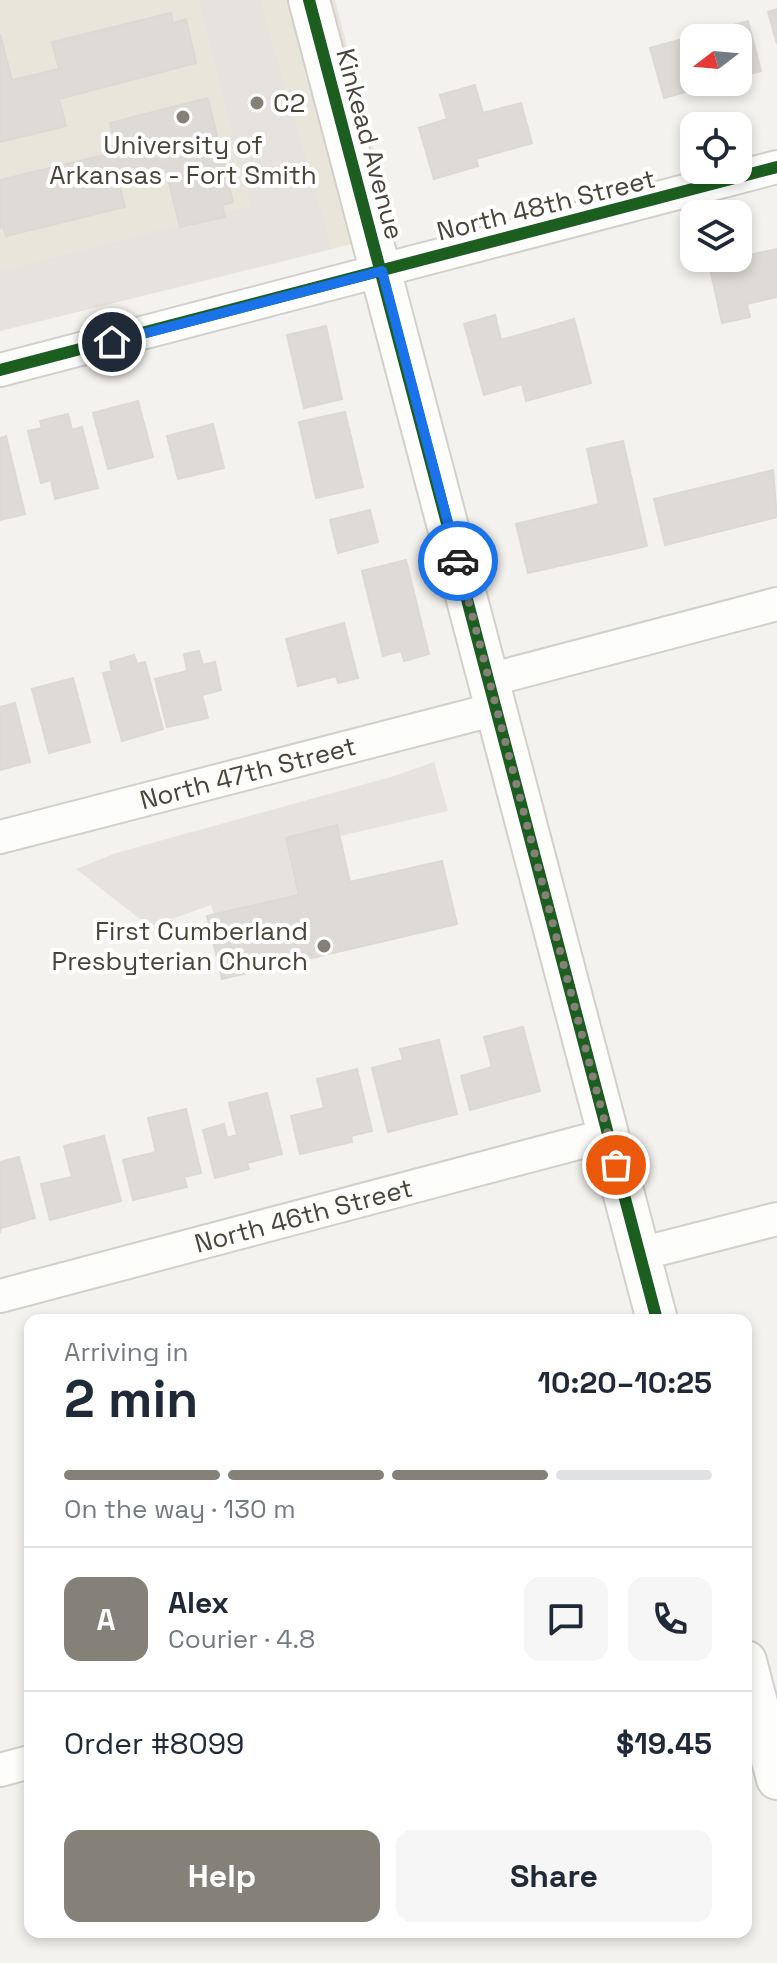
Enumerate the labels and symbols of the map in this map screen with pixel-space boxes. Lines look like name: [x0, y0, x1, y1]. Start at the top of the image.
north arrow: [680, 24, 752, 96]
street label: Kinkead Avenue: [328, 45, 412, 243]
place label: C2: [273, 86, 305, 120]
marker: C2: [248, 94, 266, 112]
marker: University of Arkansas - Fort Smith: [174, 108, 192, 126]
place label: University of Arkansas - Fort Smith: [49, 128, 317, 192]
street label: North 48th Street: [433, 161, 659, 249]
pin: [78, 308, 146, 376]
courier: [418, 521, 498, 601]
street label: North 47th Street: [136, 729, 360, 817]
place label: First Cumberland Presbyterian Church: [52, 914, 308, 978]
marker: First Cumberland Presbyterian Church: [315, 937, 333, 955]
pin: [582, 1131, 650, 1199]
street label: North 46th Street: [191, 1171, 416, 1261]

